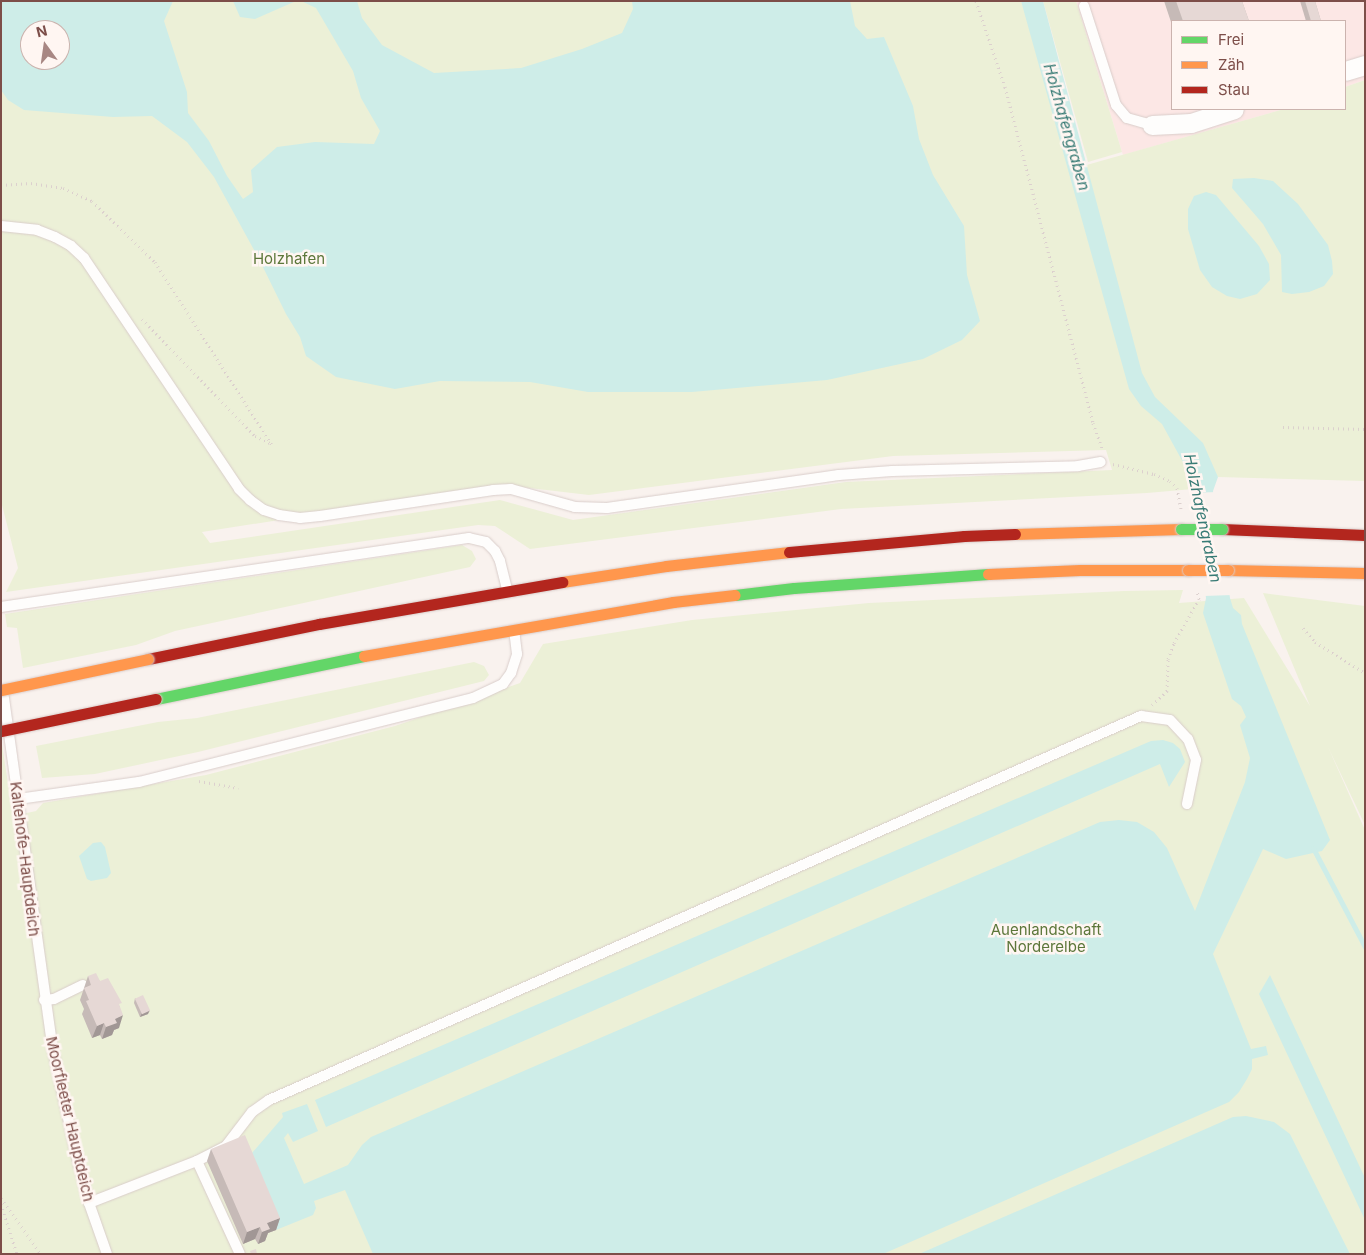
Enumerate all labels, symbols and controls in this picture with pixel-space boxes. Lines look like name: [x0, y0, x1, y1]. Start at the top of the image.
north arrow: [20, 20, 70, 70]
legend: [1171, 20, 1346, 110]
text: N: [34, 21, 49, 40]
text: Frei: [1218, 30, 1244, 49]
text: Zäh: [1218, 55, 1245, 74]
water label: Holzhafengraben: [1040, 61, 1094, 193]
text: Stau: [1218, 80, 1250, 99]
park label: Holzhafen: [253, 250, 325, 268]
water label: Holzhafengraben: [1180, 452, 1226, 584]
street label: Kaltehofe-Hauptdeich: [7, 781, 43, 937]
park label: Auenlandschaft Norderelbe: [991, 920, 1101, 955]
street label: Moorfleeter Hauptdeich: [42, 1035, 98, 1203]

